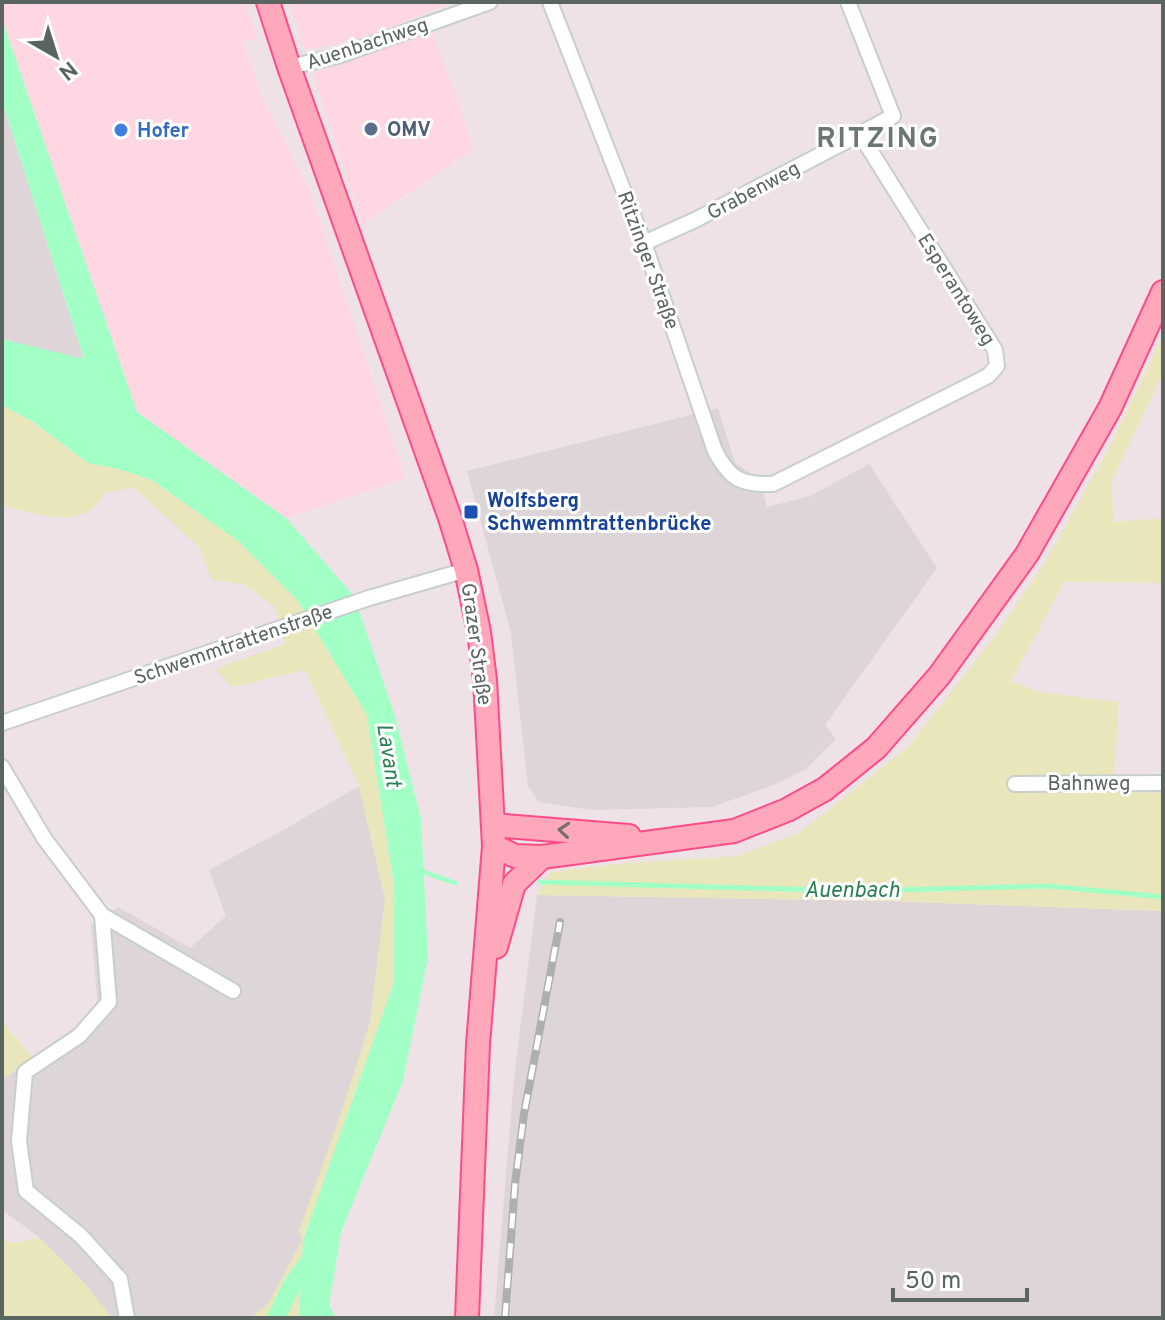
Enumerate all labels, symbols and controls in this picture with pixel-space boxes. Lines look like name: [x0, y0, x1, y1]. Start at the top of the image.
street label: Auenbachweg: [303, 13, 432, 77]
north arrow: [16, 16, 96, 96]
text: N: [52, 54, 82, 85]
place label: OMV: [387, 118, 431, 144]
place label: Hofer: [137, 119, 190, 145]
marker: OMV: [362, 120, 380, 138]
marker: Hofer: [112, 121, 130, 139]
district label: RITZING: [816, 122, 940, 158]
street label: Grabenweg: [703, 156, 805, 227]
street label: Ritzinger Straße: [610, 188, 684, 333]
street label: Esperantoweg: [910, 229, 1000, 351]
place label: Wolfsberg Schwemmtrattenbrücke: [487, 489, 711, 538]
marker: Wolfsberg Schwemmtrattenbrücke: [462, 503, 480, 521]
street label: Grazer Straße: [454, 581, 496, 707]
street label: Schwemmtrattenstraße: [131, 600, 336, 692]
water label: Lavant: [369, 722, 406, 790]
street label: Bahnweg: [1048, 772, 1130, 798]
one-way arrow: [557, 822, 570, 839]
water label: Auenbach: [804, 878, 900, 905]
scale bar: [893, 1252, 1027, 1302]
text: 50 m: [905, 1267, 961, 1297]

